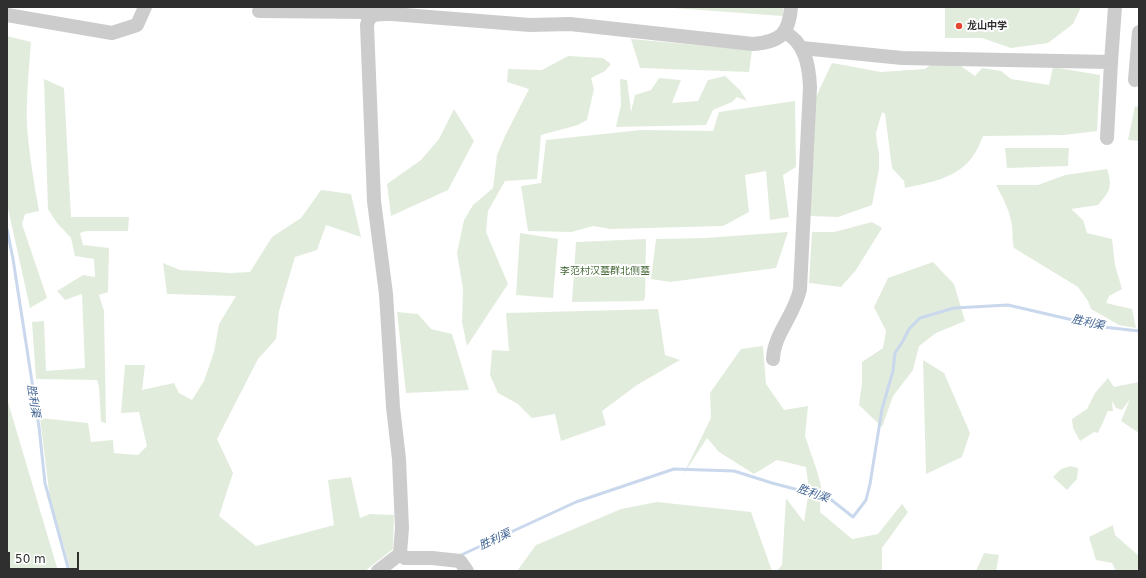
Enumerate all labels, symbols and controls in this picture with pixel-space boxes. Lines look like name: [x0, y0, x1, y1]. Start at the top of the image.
place label: 龙山中学: [967, 20, 1007, 32]
marker: 龙山中学: [954, 21, 964, 31]
park label: 李范村汉墓群北侧墓: [560, 265, 650, 277]
water label: 胜利渠: [1070, 313, 1106, 333]
water label: 胜利渠: [24, 384, 42, 418]
water label: 胜利渠: [795, 482, 831, 506]
water label: 胜利渠: [477, 527, 513, 553]
scale bar: [10, 544, 81, 570]
text: 50 m: [15, 552, 46, 566]

